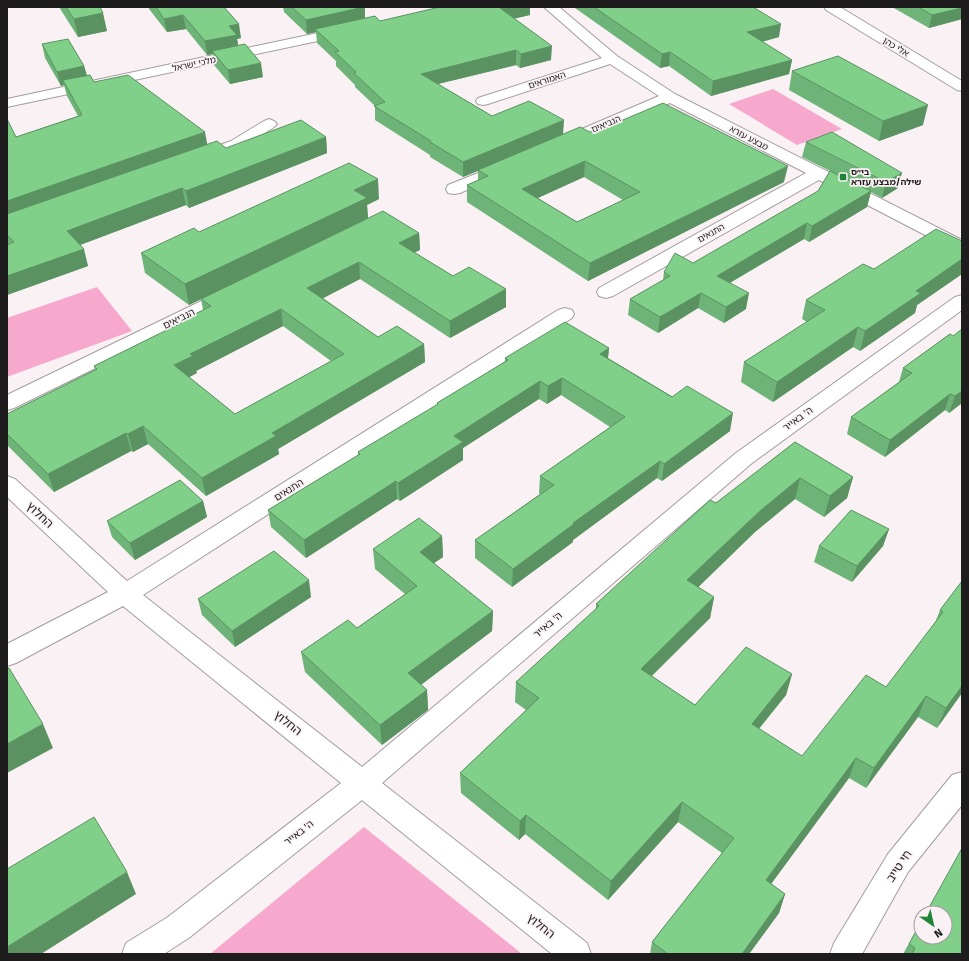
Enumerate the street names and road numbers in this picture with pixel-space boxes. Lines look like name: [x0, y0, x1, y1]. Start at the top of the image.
street label: אלי כהן: [881, 35, 911, 59]
street label: מלכי ישראל: [171, 54, 217, 73]
street label: האמוראים: [527, 69, 567, 91]
street label: הנביאים: [590, 113, 622, 135]
street label: מבצע עזרא: [728, 124, 770, 152]
street label: התנאים: [696, 222, 726, 244]
street label: הנביאים: [161, 306, 197, 332]
street label: ה' באייר: [781, 404, 815, 434]
street label: התנאים: [272, 476, 306, 504]
street label: החלוץ: [24, 499, 56, 531]
street label: ה' באייר: [531, 610, 565, 640]
street label: החלוץ: [271, 708, 305, 738]
street label: ה' באייר: [282, 818, 316, 848]
street label: חי טייב: [883, 847, 915, 885]
street label: החלוץ: [524, 911, 558, 941]

